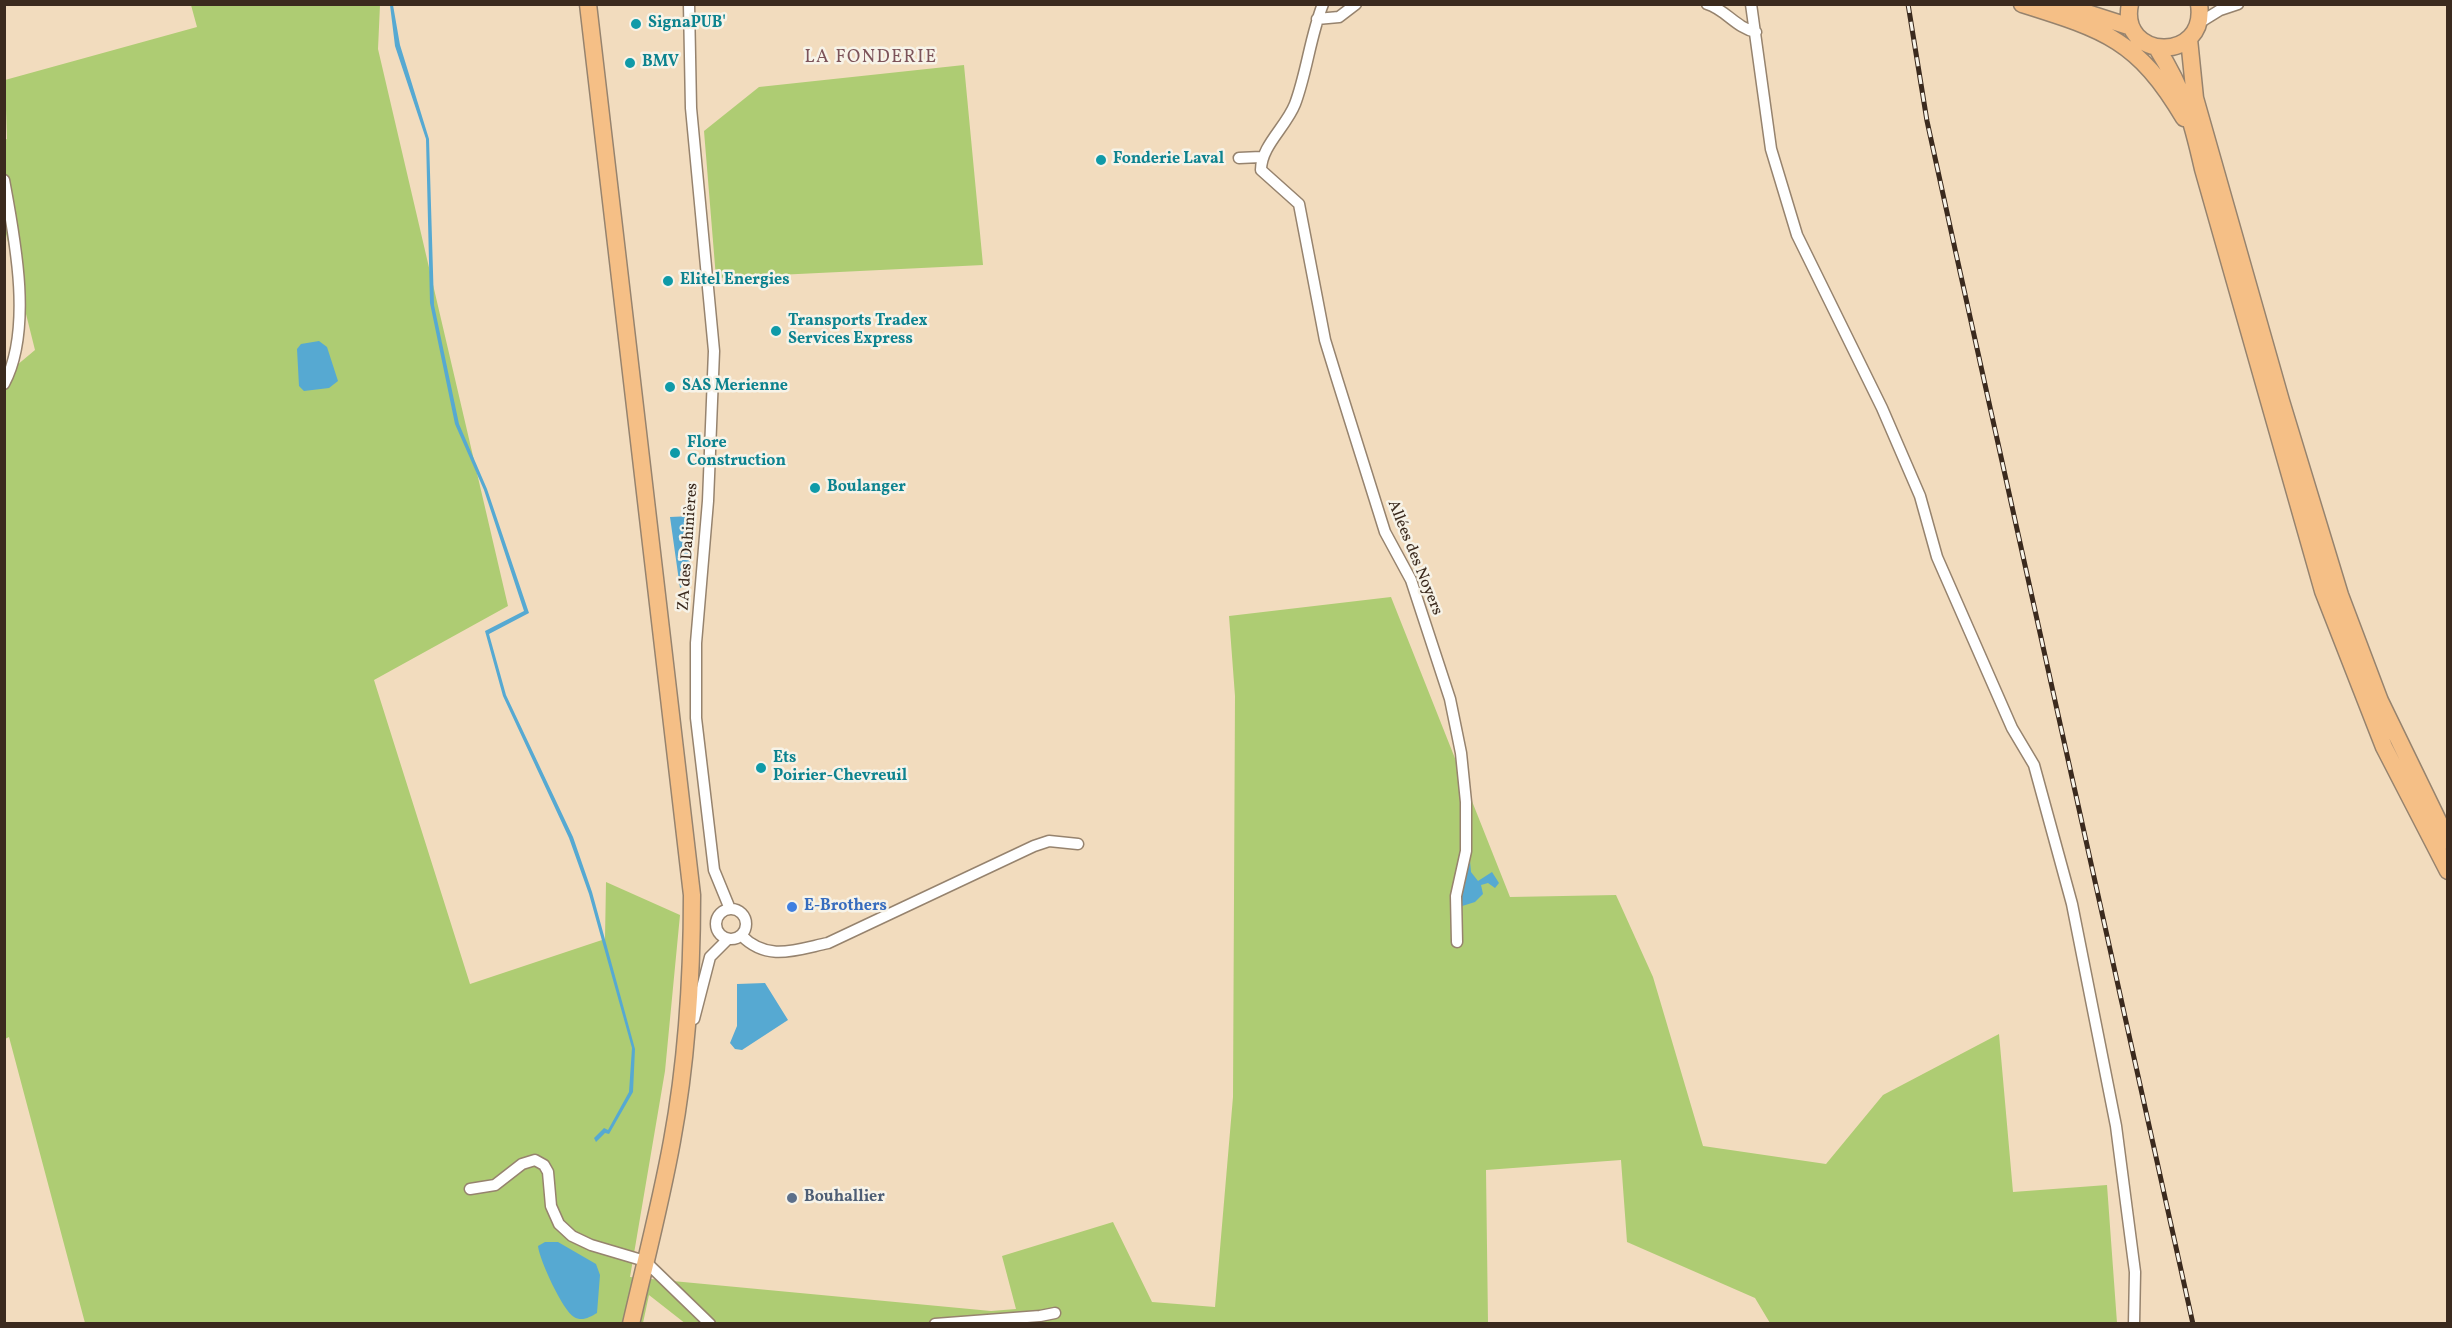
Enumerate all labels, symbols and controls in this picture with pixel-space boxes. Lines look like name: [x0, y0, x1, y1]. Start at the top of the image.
place label: SignaPUB': [648, 14, 726, 34]
marker: SignaPUB': [629, 17, 643, 31]
district label: LA FONDERIE: [805, 48, 937, 70]
place label: BMV: [642, 53, 679, 73]
marker: BMV: [623, 56, 637, 70]
place label: Fonderie Laval: [1113, 150, 1224, 170]
marker: Fonderie Laval: [1094, 153, 1108, 167]
place label: Elitel Energies: [680, 271, 790, 291]
marker: Elitel Energies: [661, 274, 675, 288]
place label: Transports Tradex Services Express: [788, 312, 928, 350]
marker: Transports Tradex Services Express: [769, 324, 783, 338]
place label: SAS Merienne: [682, 377, 788, 397]
marker: SAS Merienne: [663, 380, 677, 394]
place label: Flore Construction: [687, 434, 786, 472]
marker: Flore Construction: [668, 446, 682, 460]
place label: Boulanger: [827, 478, 906, 498]
marker: Boulanger: [808, 481, 822, 495]
street label: ZA des Dahinières: [675, 482, 703, 612]
street label: Allées des Noyers: [1382, 498, 1446, 618]
place label: Ets Poirier-Chevreuil: [773, 749, 907, 787]
marker: Ets Poirier-Chevreuil: [754, 761, 768, 775]
place label: E-Brothers: [804, 897, 887, 917]
marker: E-Brothers: [785, 900, 799, 914]
place label: Bouhallier: [804, 1188, 885, 1208]
marker: Bouhallier: [785, 1191, 799, 1205]

